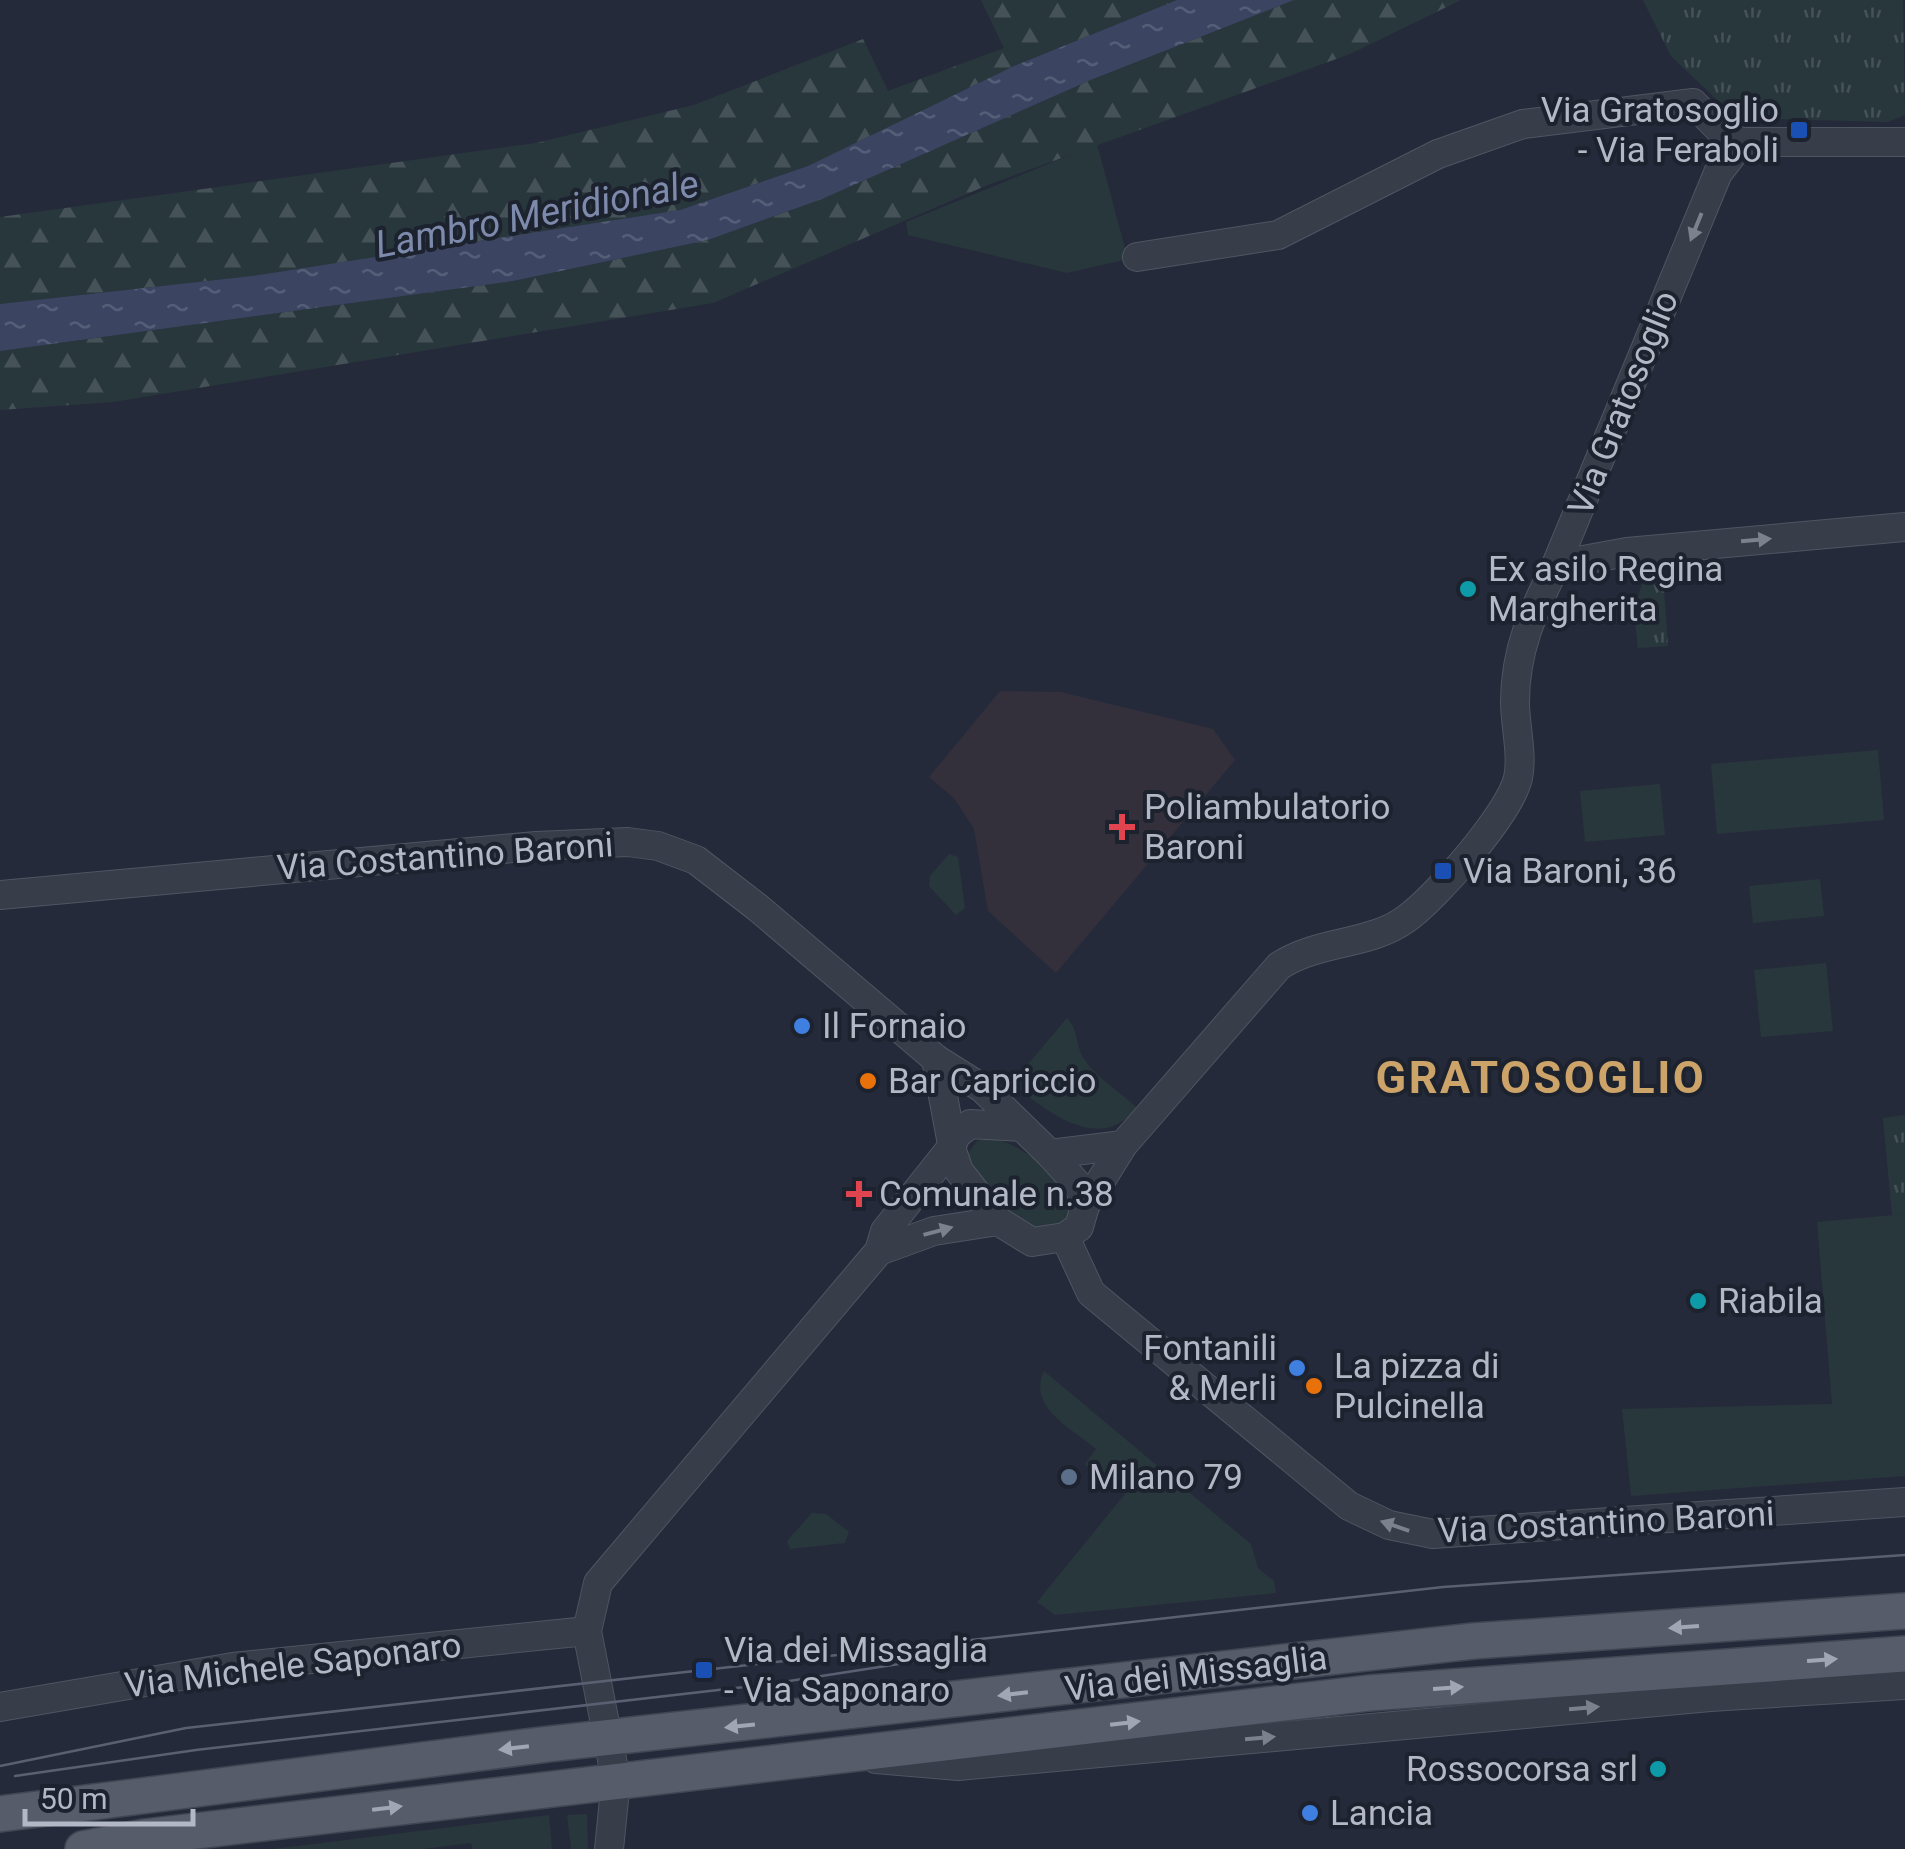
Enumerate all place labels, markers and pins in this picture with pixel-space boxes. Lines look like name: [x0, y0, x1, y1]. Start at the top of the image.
place label: Via Gratosoglio - Via Feraboli: [1541, 90, 1779, 171]
marker: Via Gratosoglio - Via Feraboli: [1788, 119, 1810, 141]
place label: Ex asilo Regina Margherita: [1488, 549, 1723, 630]
marker: Ex asilo Regina Margherita: [1457, 578, 1479, 600]
place label: Poliambulatorio Baroni: [1144, 787, 1390, 868]
marker: Poliambulatorio Baroni: [1109, 814, 1135, 840]
place label: Via Baroni, 36: [1463, 851, 1677, 892]
marker: Via Baroni, 36: [1432, 860, 1454, 882]
place label: Il Fornaio: [822, 1006, 966, 1047]
marker: Il Fornaio: [791, 1015, 813, 1037]
place label: Bar Capriccio: [888, 1061, 1096, 1102]
marker: Bar Capriccio: [857, 1070, 879, 1092]
place label: Comunale n.38: [879, 1174, 1114, 1215]
marker: Comunale n.38: [848, 1183, 870, 1205]
place label: Riabila: [1718, 1281, 1823, 1322]
marker: Riabila: [1687, 1290, 1709, 1312]
place label: Fontanili & Merli: [1143, 1328, 1277, 1409]
place label: La pizza di Pulcinella: [1334, 1346, 1499, 1427]
marker: Fontanili & Merli: [1286, 1357, 1308, 1379]
marker: La pizza di Pulcinella: [1303, 1375, 1325, 1397]
place label: Milano 79: [1089, 1457, 1243, 1498]
marker: Milano 79: [1058, 1466, 1080, 1488]
place label: Via dei Missaglia - Via Saponaro: [724, 1630, 988, 1711]
marker: Via dei Missaglia - Via Saponaro: [693, 1659, 715, 1681]
place label: Rossocorsa srl: [1406, 1749, 1638, 1790]
marker: Rossocorsa srl: [1647, 1758, 1669, 1780]
place label: Lancia: [1330, 1793, 1433, 1834]
marker: Lancia: [1299, 1802, 1321, 1824]

